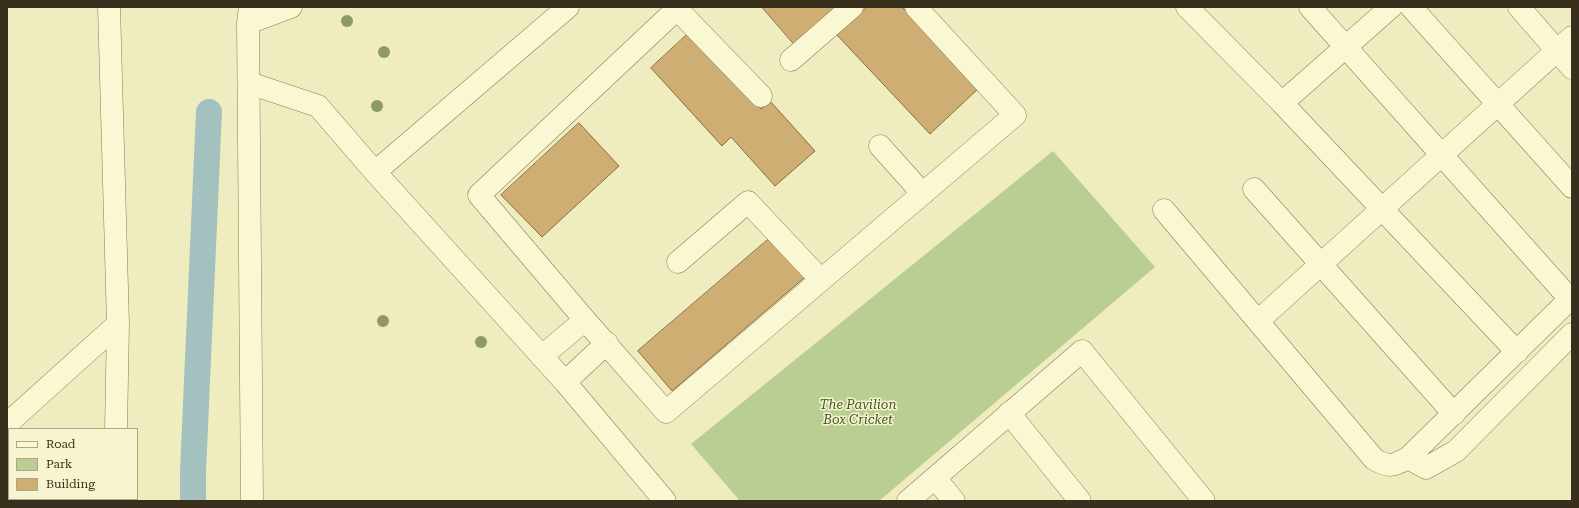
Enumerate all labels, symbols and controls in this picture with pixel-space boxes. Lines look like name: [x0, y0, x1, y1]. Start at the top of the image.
park label: The Pavilion Box Cricket: [820, 397, 896, 428]
legend: [8, 428, 138, 500]
text: Road: [46, 437, 75, 451]
text: Park: [46, 457, 72, 471]
text: Building: [46, 477, 95, 491]

